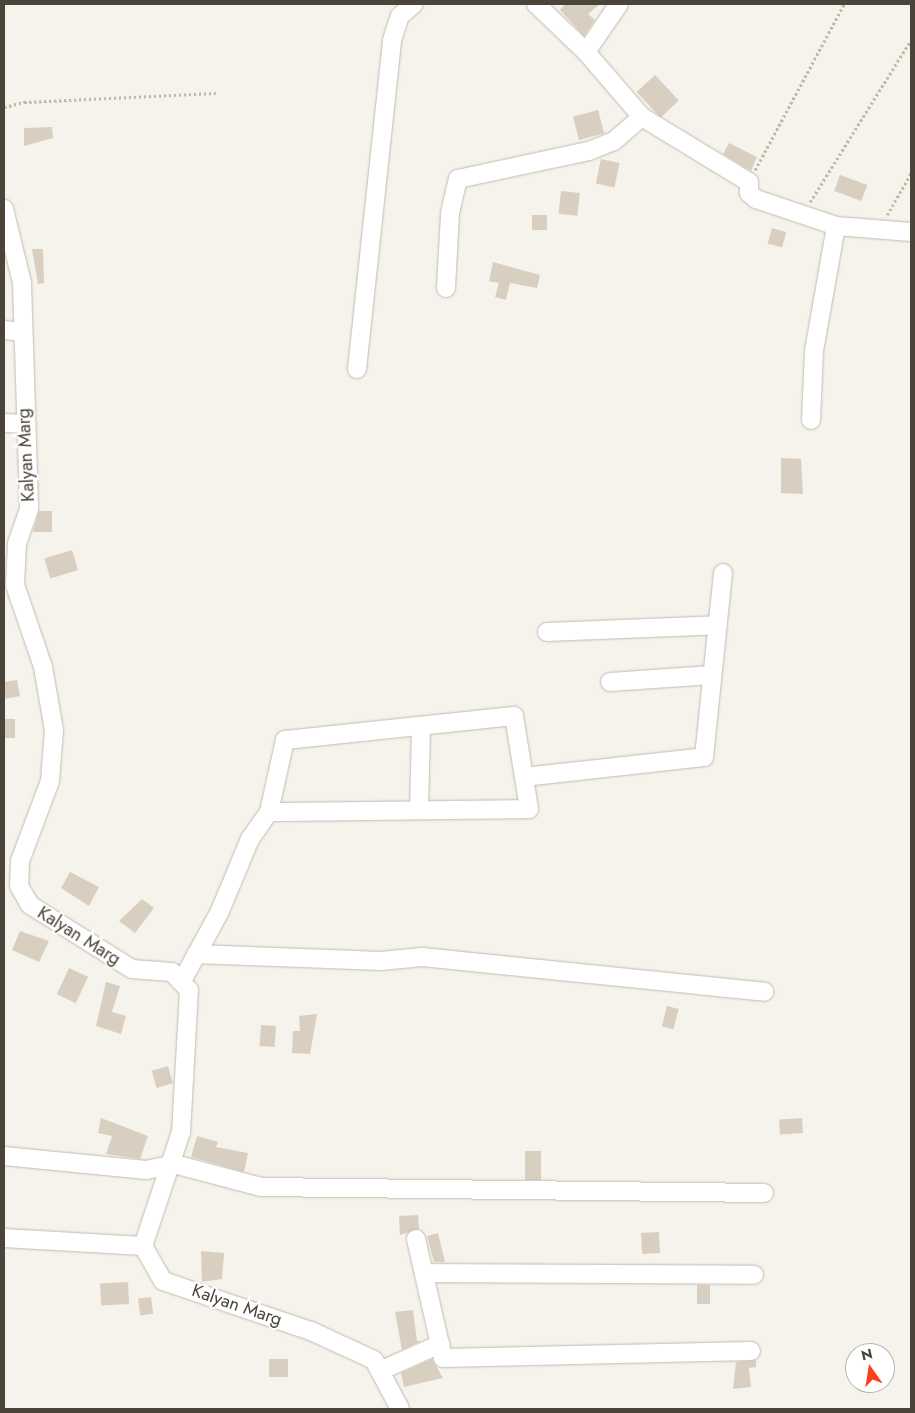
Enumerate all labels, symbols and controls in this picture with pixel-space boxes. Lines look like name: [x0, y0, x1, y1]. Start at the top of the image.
street label: Kalyan Marg: [13, 408, 39, 502]
street label: Kalyan Marg: [34, 902, 124, 970]
street label: Kalyan Marg: [189, 1280, 285, 1330]
north arrow: [845, 1343, 895, 1393]
text: N: [859, 1343, 875, 1365]

